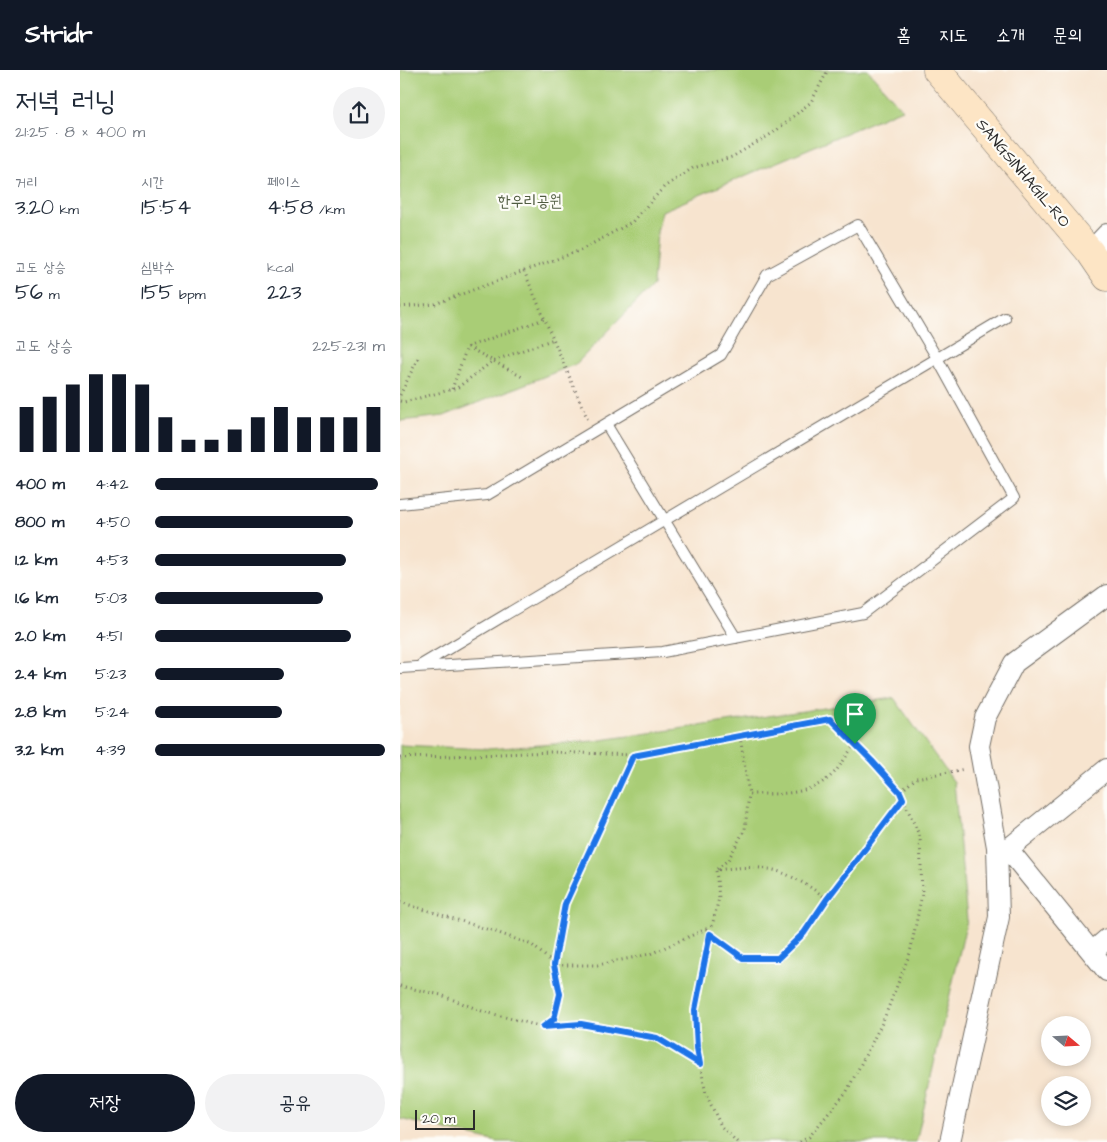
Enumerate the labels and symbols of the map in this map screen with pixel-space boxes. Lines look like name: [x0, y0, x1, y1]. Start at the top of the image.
street label: SANGSINHAGIL-RO: [971, 114, 1075, 232]
park label: 한우리공원: [498, 190, 562, 212]
pin: [834, 693, 876, 744]
north arrow: [1041, 1016, 1091, 1066]
scale bar: [415, 1107, 475, 1130]

